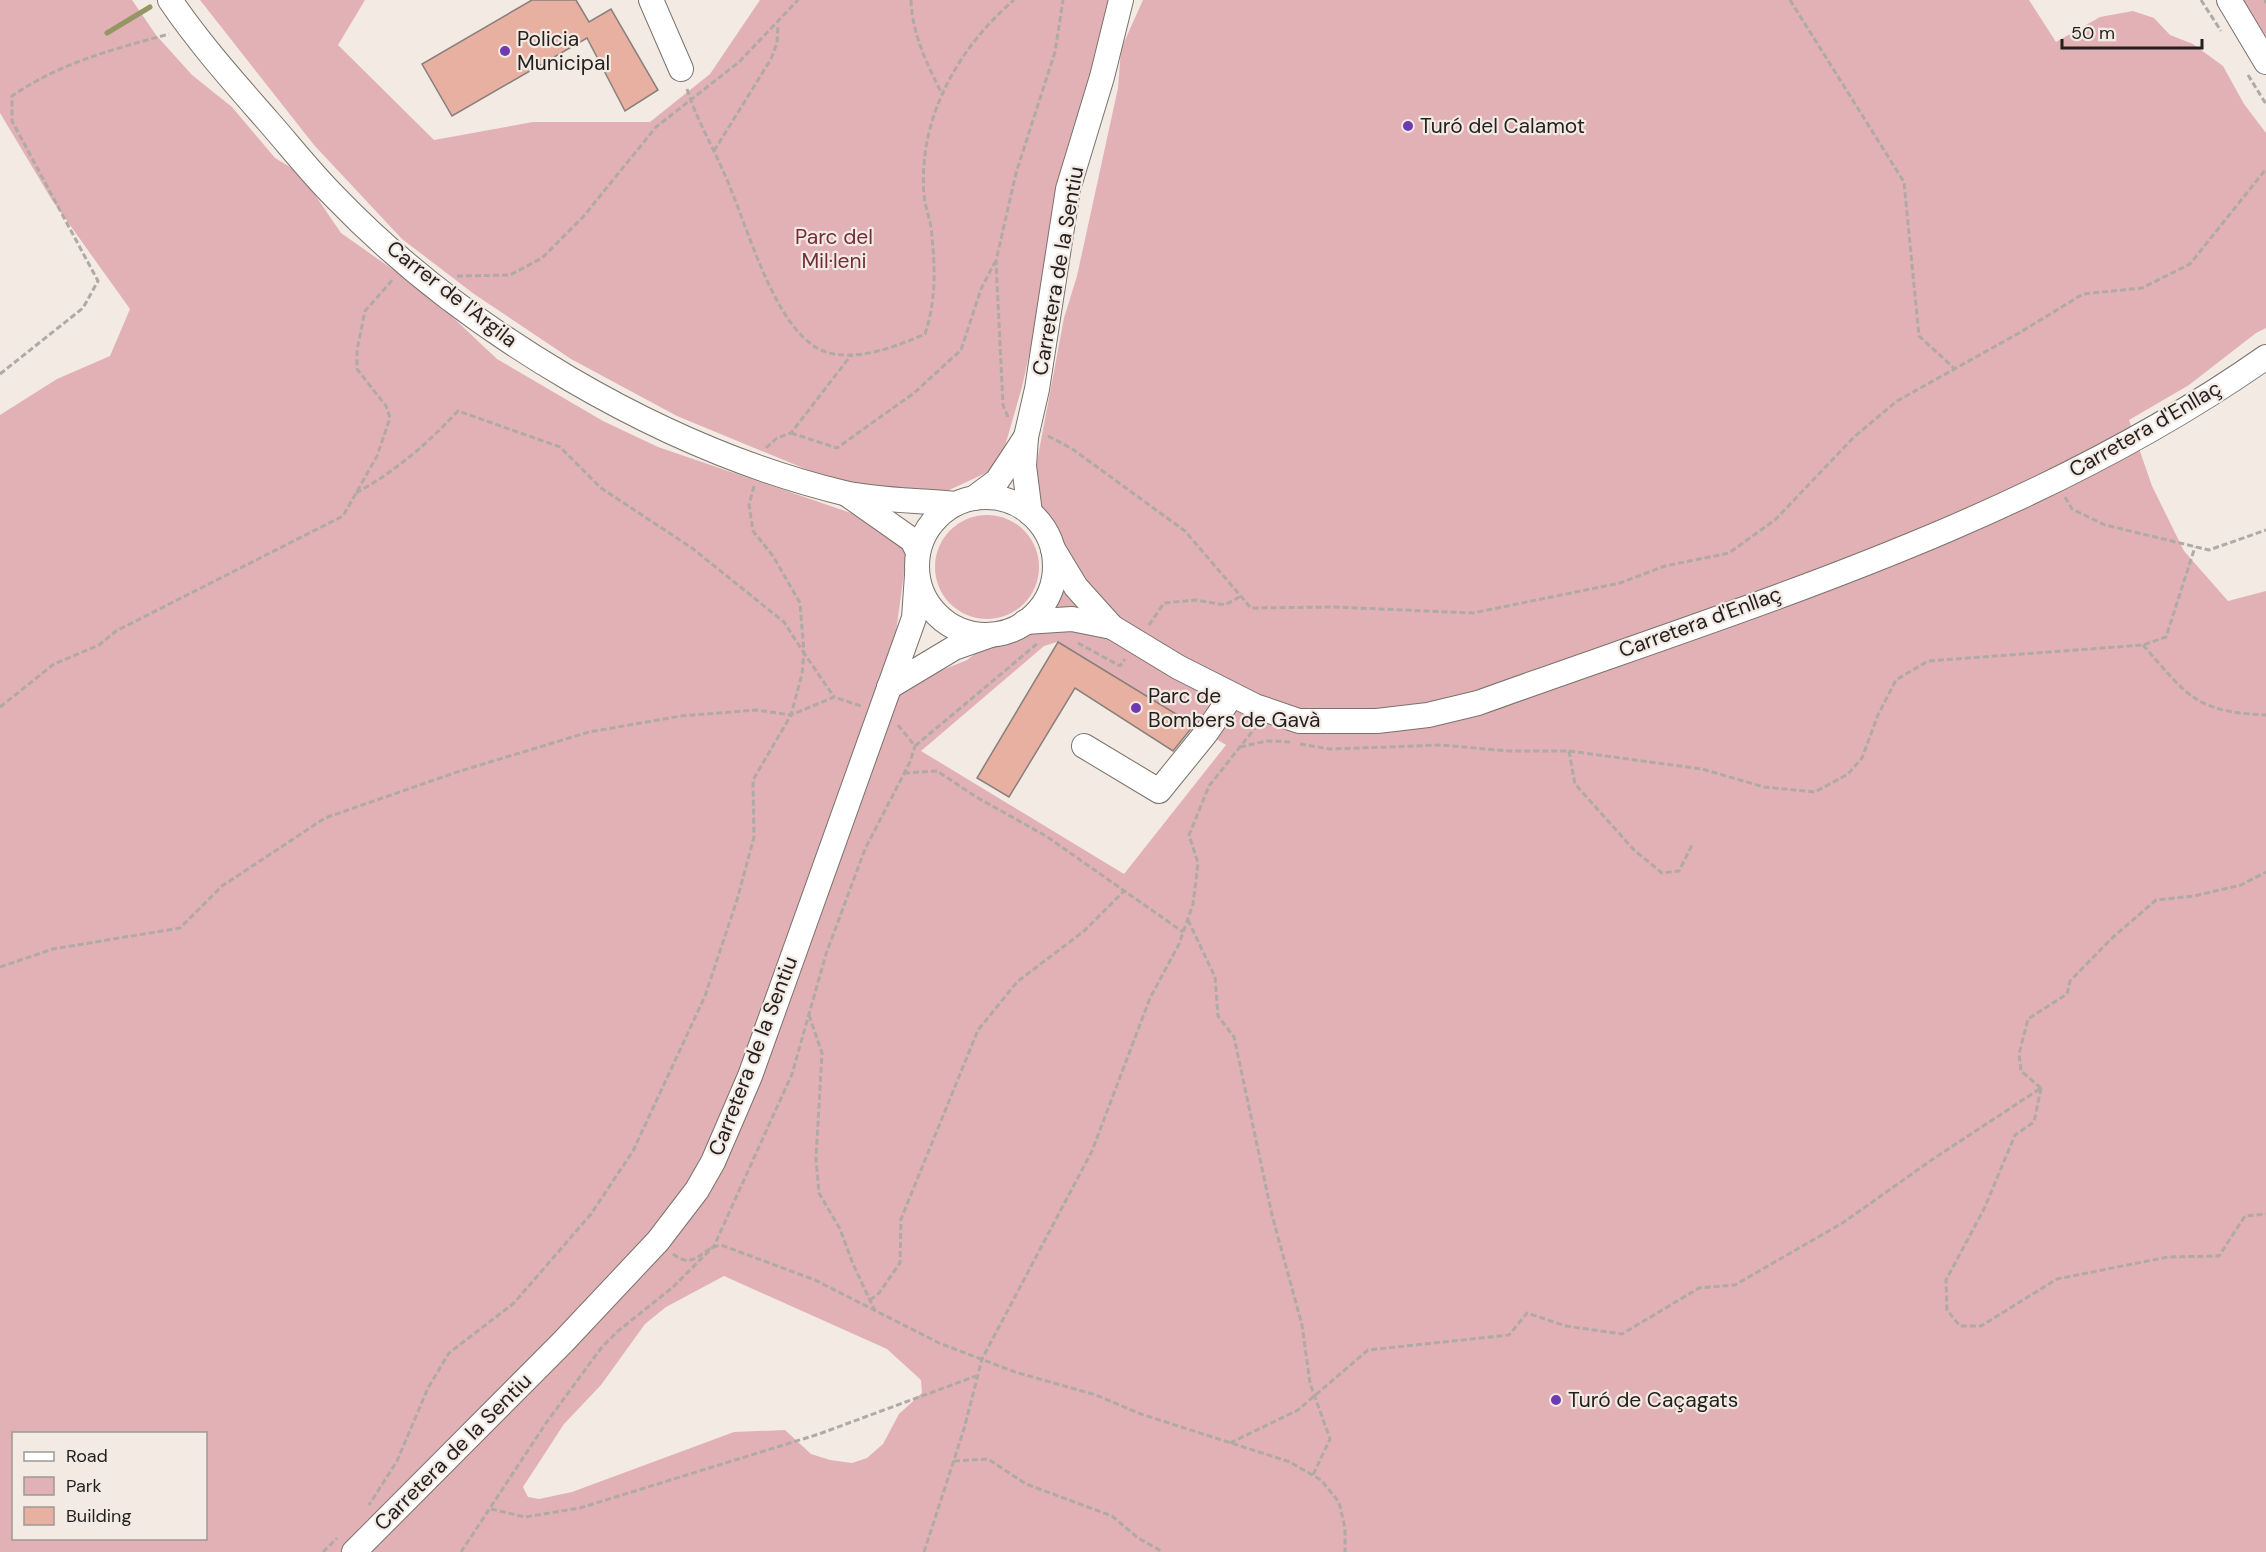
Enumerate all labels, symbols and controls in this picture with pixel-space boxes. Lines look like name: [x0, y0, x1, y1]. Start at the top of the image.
scale bar: [2062, 12, 2202, 50]
text: 50 m: [2071, 21, 2115, 45]
place label: Policia Municipal: [517, 25, 610, 77]
marker: Policia Municipal: [498, 44, 512, 58]
place label: Turó del Calamot: [1420, 112, 1585, 140]
marker: Turó del Calamot: [1401, 119, 1415, 133]
street label: Carretera de la Sentiu: [1026, 164, 1090, 378]
park label: Parc del Mil·leni: [795, 223, 873, 275]
street label: Carrer de l'Argila: [381, 234, 523, 354]
street label: Carretera d'Enllaç: [2064, 374, 2226, 484]
street label: Carretera d'Enllaç: [1615, 580, 1785, 664]
place label: Parc de Bombers de Gavà: [1148, 682, 1320, 734]
marker: Parc de Bombers de Gavà: [1129, 701, 1143, 715]
street label: Carretera de la Sentiu: [702, 952, 804, 1160]
street label: Carretera de la Sentiu: [368, 1367, 538, 1537]
place label: Turó de Caçagats: [1568, 1386, 1738, 1414]
marker: Turó de Caçagats: [1549, 1393, 1563, 1407]
legend: [12, 1432, 207, 1540]
text: Road: [66, 1444, 108, 1468]
text: Park: [66, 1474, 102, 1498]
text: Building: [66, 1504, 131, 1528]

